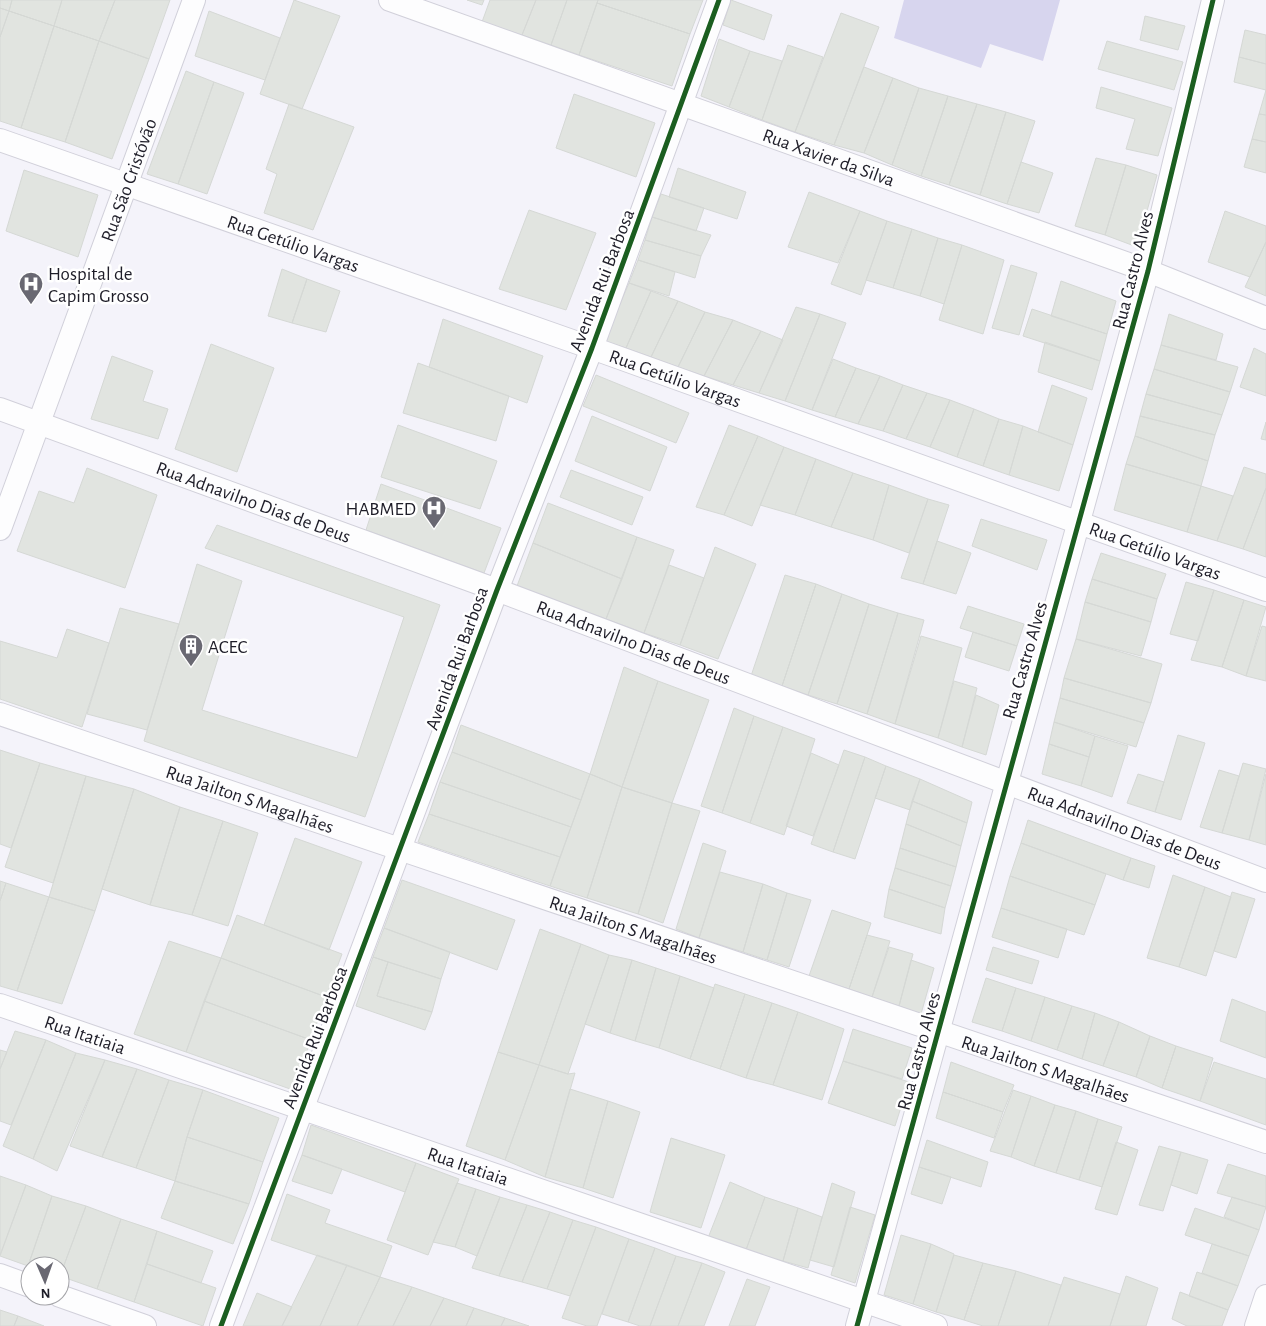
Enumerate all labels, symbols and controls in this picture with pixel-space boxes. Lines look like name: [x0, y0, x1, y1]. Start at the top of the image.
street label: Rua São Cristóvão: [98, 116, 161, 244]
street label: Rua Xavier da Silva: [760, 126, 897, 191]
street label: Avenida Rui Barbosa: [567, 207, 638, 354]
street label: Rua Castro Alves: [1110, 209, 1157, 332]
street label: Rua Getúlio Vargas: [224, 213, 361, 276]
place label: Hospital de Capim Grosso: [48, 265, 149, 306]
hospital icon: Hospital de Capim Grosso: [18, 271, 44, 305]
street label: Rua Getúlio Vargas: [606, 347, 743, 412]
street label: Rua Adnavilno Dias de Deus: [153, 459, 353, 547]
hospital icon: HABMED: [421, 495, 447, 529]
place label: HABMED: [345, 500, 416, 519]
street label: Rua Getúlio Vargas: [1086, 519, 1223, 584]
street label: Avenida Rui Barbosa: [423, 584, 492, 733]
street label: Rua Adnavilno Dias de Deus: [534, 598, 733, 688]
street label: Rua Castro Alves: [1000, 599, 1051, 721]
building icon: ACEC: [178, 633, 204, 667]
place label: ACEC: [208, 638, 247, 657]
street label: Rua Jailton S Magalhães: [163, 763, 336, 837]
street label: Rua Adnavilno Dias de Deus: [1025, 784, 1224, 874]
street label: Rua Jailton S Magalhães: [547, 893, 719, 968]
street label: Avenida Rui Barbosa: [280, 964, 351, 1111]
street label: Rua Castro Alves: [895, 990, 944, 1112]
street label: Rua Itatiaia: [42, 1013, 128, 1058]
street label: Rua Jailton S Magalhães: [959, 1033, 1131, 1107]
street label: Rua Itatiaia: [425, 1144, 511, 1190]
north arrow: [20, 1256, 70, 1306]
text: N: [40, 1286, 51, 1300]

